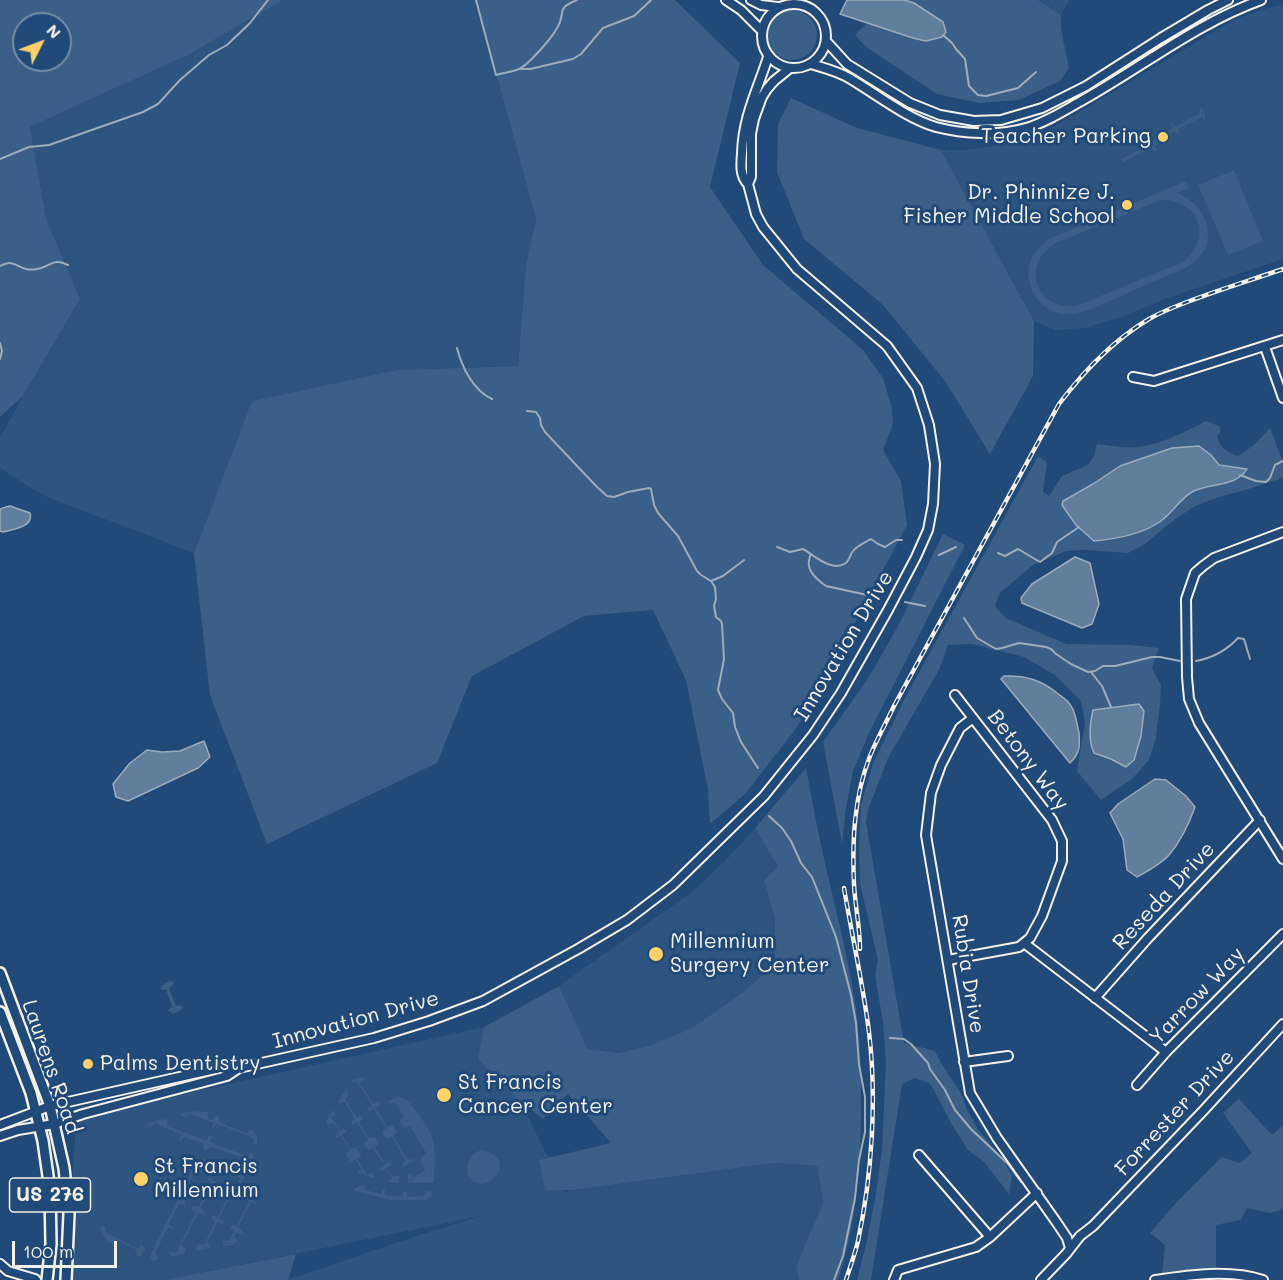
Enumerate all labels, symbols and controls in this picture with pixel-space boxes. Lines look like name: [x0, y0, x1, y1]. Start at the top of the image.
north arrow: [12, 12, 72, 72]
text: N: [42, 19, 66, 43]
place label: Teacher Parking: [981, 124, 1151, 150]
marker: Teacher Parking: [1156, 130, 1170, 144]
place label: Dr. Phinnize J. Fisher Middle School: [904, 180, 1115, 230]
marker: Dr. Phinnize J. Fisher Middle School: [1120, 198, 1134, 212]
street label: Innovation Drive: [789, 566, 899, 726]
street label: Betony Way: [982, 705, 1074, 815]
street label: Reseda Drive: [1108, 837, 1220, 955]
street label: Rubia Drive: [946, 913, 990, 1035]
place label: Millennium Surgery Center: [670, 929, 830, 979]
street label: Yarrow Way: [1144, 942, 1250, 1050]
marker: Millennium Surgery Center: [647, 945, 665, 963]
street label: Innovation Drive: [270, 986, 442, 1054]
street label: Laurens Road: [16, 997, 86, 1137]
street label: Forrester Drive: [1110, 1045, 1240, 1181]
place label: Palms Dentistry: [100, 1051, 261, 1077]
marker: Palms Dentistry: [81, 1057, 95, 1071]
place label: St Francis Cancer Center: [458, 1070, 613, 1120]
marker: St Francis Cancer Center: [435, 1086, 453, 1104]
place label: St Francis Millennium: [154, 1154, 259, 1204]
marker: St Francis Millennium: [132, 1170, 150, 1188]
road number: US 276: [10, 1178, 90, 1212]
scale bar: [15, 1229, 120, 1267]
text: 100 m: [23, 1239, 73, 1263]

